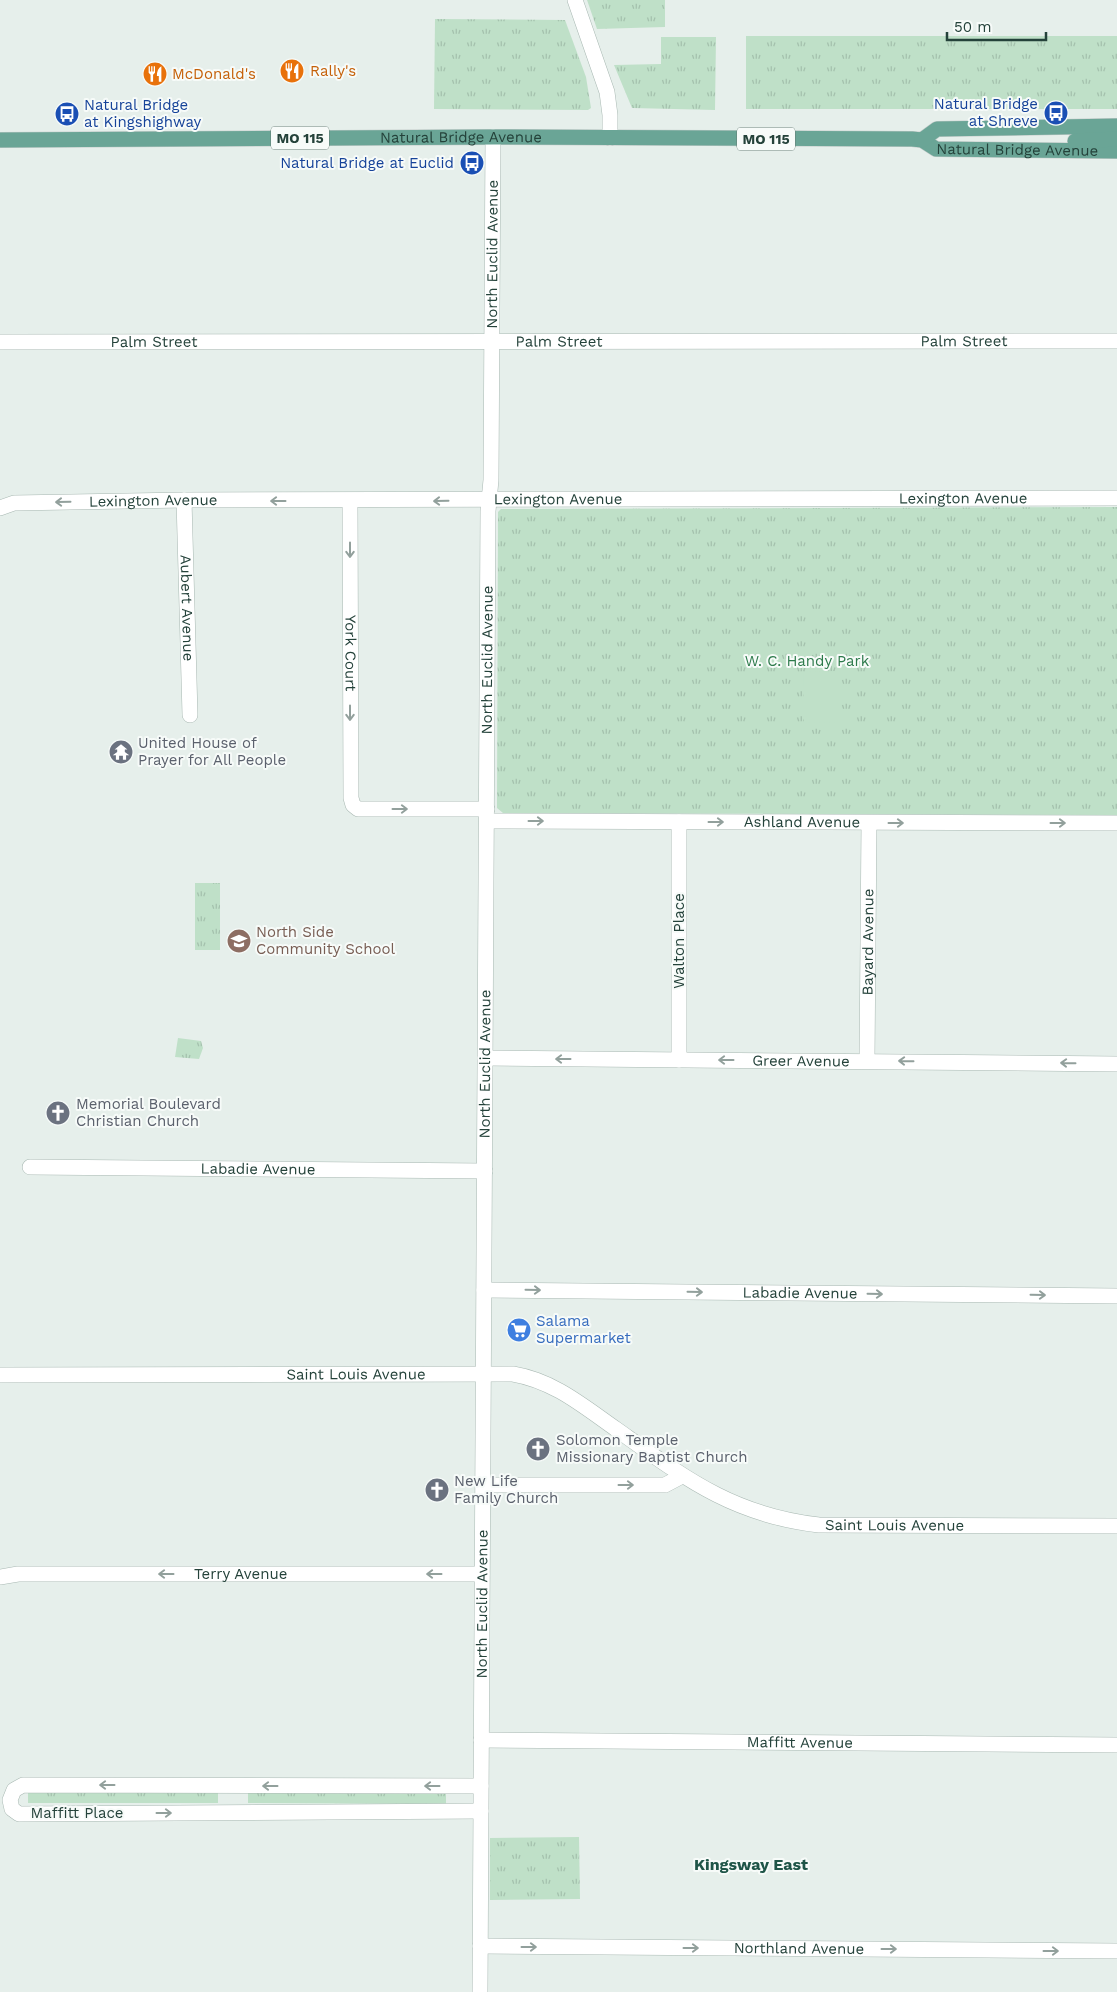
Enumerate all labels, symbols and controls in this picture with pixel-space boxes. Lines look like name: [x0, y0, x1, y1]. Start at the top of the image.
scale bar: [947, 10, 1046, 42]
text: 50 m: [954, 18, 991, 36]
restaurant icon: Rally's: [279, 58, 305, 84]
restaurant icon: McDonald's: [142, 61, 168, 87]
place label: Rally's: [310, 62, 356, 80]
place label: McDonald's: [172, 65, 256, 83]
place label: Natural Bridge at Shreve: [934, 95, 1038, 130]
place label: Natural Bridge at Kingshighway: [84, 96, 201, 131]
bus stop icon: Natural Bridge at Shreve: [1043, 100, 1069, 126]
bus stop icon: Natural Bridge at Kingshighway: [54, 101, 80, 127]
road number: MO 115: [271, 126, 329, 150]
street label: Natural Bridge Avenue: [380, 128, 542, 147]
road number: MO 115: [737, 128, 795, 150]
street label: Natural Bridge Avenue: [936, 140, 1098, 160]
bus stop icon: Natural Bridge at Euclid: [459, 150, 485, 176]
place label: Natural Bridge at Euclid: [280, 154, 454, 172]
street label: North Euclid Avenue: [483, 180, 502, 329]
street label: Palm Street: [516, 332, 603, 351]
street label: Palm Street: [921, 332, 1008, 350]
street label: Palm Street: [111, 333, 198, 351]
street label: Lexington Avenue: [899, 489, 1027, 507]
street label: Lexington Avenue: [494, 490, 622, 508]
street label: Lexington Avenue: [89, 491, 217, 511]
one-way arrow: [270, 496, 286, 506]
one-way arrow: [433, 496, 449, 505]
one-way arrow: [55, 497, 72, 507]
one-way arrow: [345, 542, 355, 558]
street label: Aubert Avenue: [177, 554, 197, 662]
street label: North Euclid Avenue: [478, 586, 497, 735]
street label: York Court: [341, 615, 360, 692]
park label: W. C. Handy Park: [745, 652, 870, 670]
one-way arrow: [345, 704, 355, 721]
place label: United House of Prayer for All People: [138, 734, 286, 769]
temple icon: United House of Prayer for All People: [108, 739, 134, 765]
one-way arrow: [391, 804, 407, 814]
street label: Ashland Avenue: [744, 813, 860, 831]
one-way arrow: [527, 816, 543, 826]
one-way arrow: [707, 817, 723, 827]
one-way arrow: [887, 818, 903, 828]
one-way arrow: [1050, 818, 1066, 828]
street label: Bayard Avenue: [859, 889, 877, 995]
street label: Walton Place: [670, 893, 688, 989]
place label: North Side Community School: [256, 923, 395, 958]
school or university icon: North Side Community School: [226, 928, 252, 954]
street label: North Euclid Avenue: [476, 989, 494, 1139]
street label: Greer Avenue: [752, 1052, 850, 1070]
one-way arrow: [556, 1054, 572, 1064]
one-way arrow: [718, 1055, 734, 1065]
one-way arrow: [898, 1056, 914, 1066]
one-way arrow: [1061, 1059, 1077, 1068]
place label: Memorial Boulevard Christian Church: [76, 1095, 221, 1130]
church icon: Memorial Boulevard Christian Church: [45, 1100, 71, 1126]
street label: Labadie Avenue: [200, 1159, 316, 1179]
street label: Labadie Avenue: [742, 1283, 858, 1303]
one-way arrow: [524, 1285, 541, 1295]
one-way arrow: [687, 1287, 703, 1297]
one-way arrow: [867, 1289, 883, 1298]
one-way arrow: [1030, 1290, 1046, 1300]
place label: Salama Supermarket: [536, 1312, 632, 1347]
supermarket icon: Salama Supermarket: [506, 1317, 532, 1343]
street label: Saint Louis Avenue: [286, 1365, 426, 1383]
place label: Solomon Temple Missionary Baptist Church: [556, 1431, 748, 1466]
church icon: Solomon Temple Missionary Baptist Church: [525, 1436, 551, 1462]
place label: New Life Family Church: [454, 1472, 558, 1507]
church icon: New Life Family Church: [424, 1477, 450, 1503]
one-way arrow: [618, 1480, 634, 1490]
street label: Saint Louis Avenue: [825, 1516, 964, 1534]
street label: North Euclid Avenue: [473, 1529, 491, 1679]
street label: Terry Avenue: [194, 1565, 287, 1583]
one-way arrow: [158, 1569, 174, 1579]
one-way arrow: [426, 1569, 442, 1579]
street label: Maffitt Avenue: [747, 1733, 853, 1752]
one-way arrow: [99, 1780, 116, 1790]
one-way arrow: [262, 1781, 278, 1791]
one-way arrow: [424, 1781, 440, 1791]
street label: Maffitt Place: [31, 1804, 123, 1822]
one-way arrow: [155, 1808, 171, 1818]
district label: Kingsway East: [694, 1855, 808, 1874]
street label: Northland Avenue: [734, 1939, 864, 1958]
one-way arrow: [520, 1942, 537, 1952]
one-way arrow: [683, 1943, 699, 1953]
one-way arrow: [881, 1945, 897, 1954]
one-way arrow: [1043, 1946, 1059, 1956]

